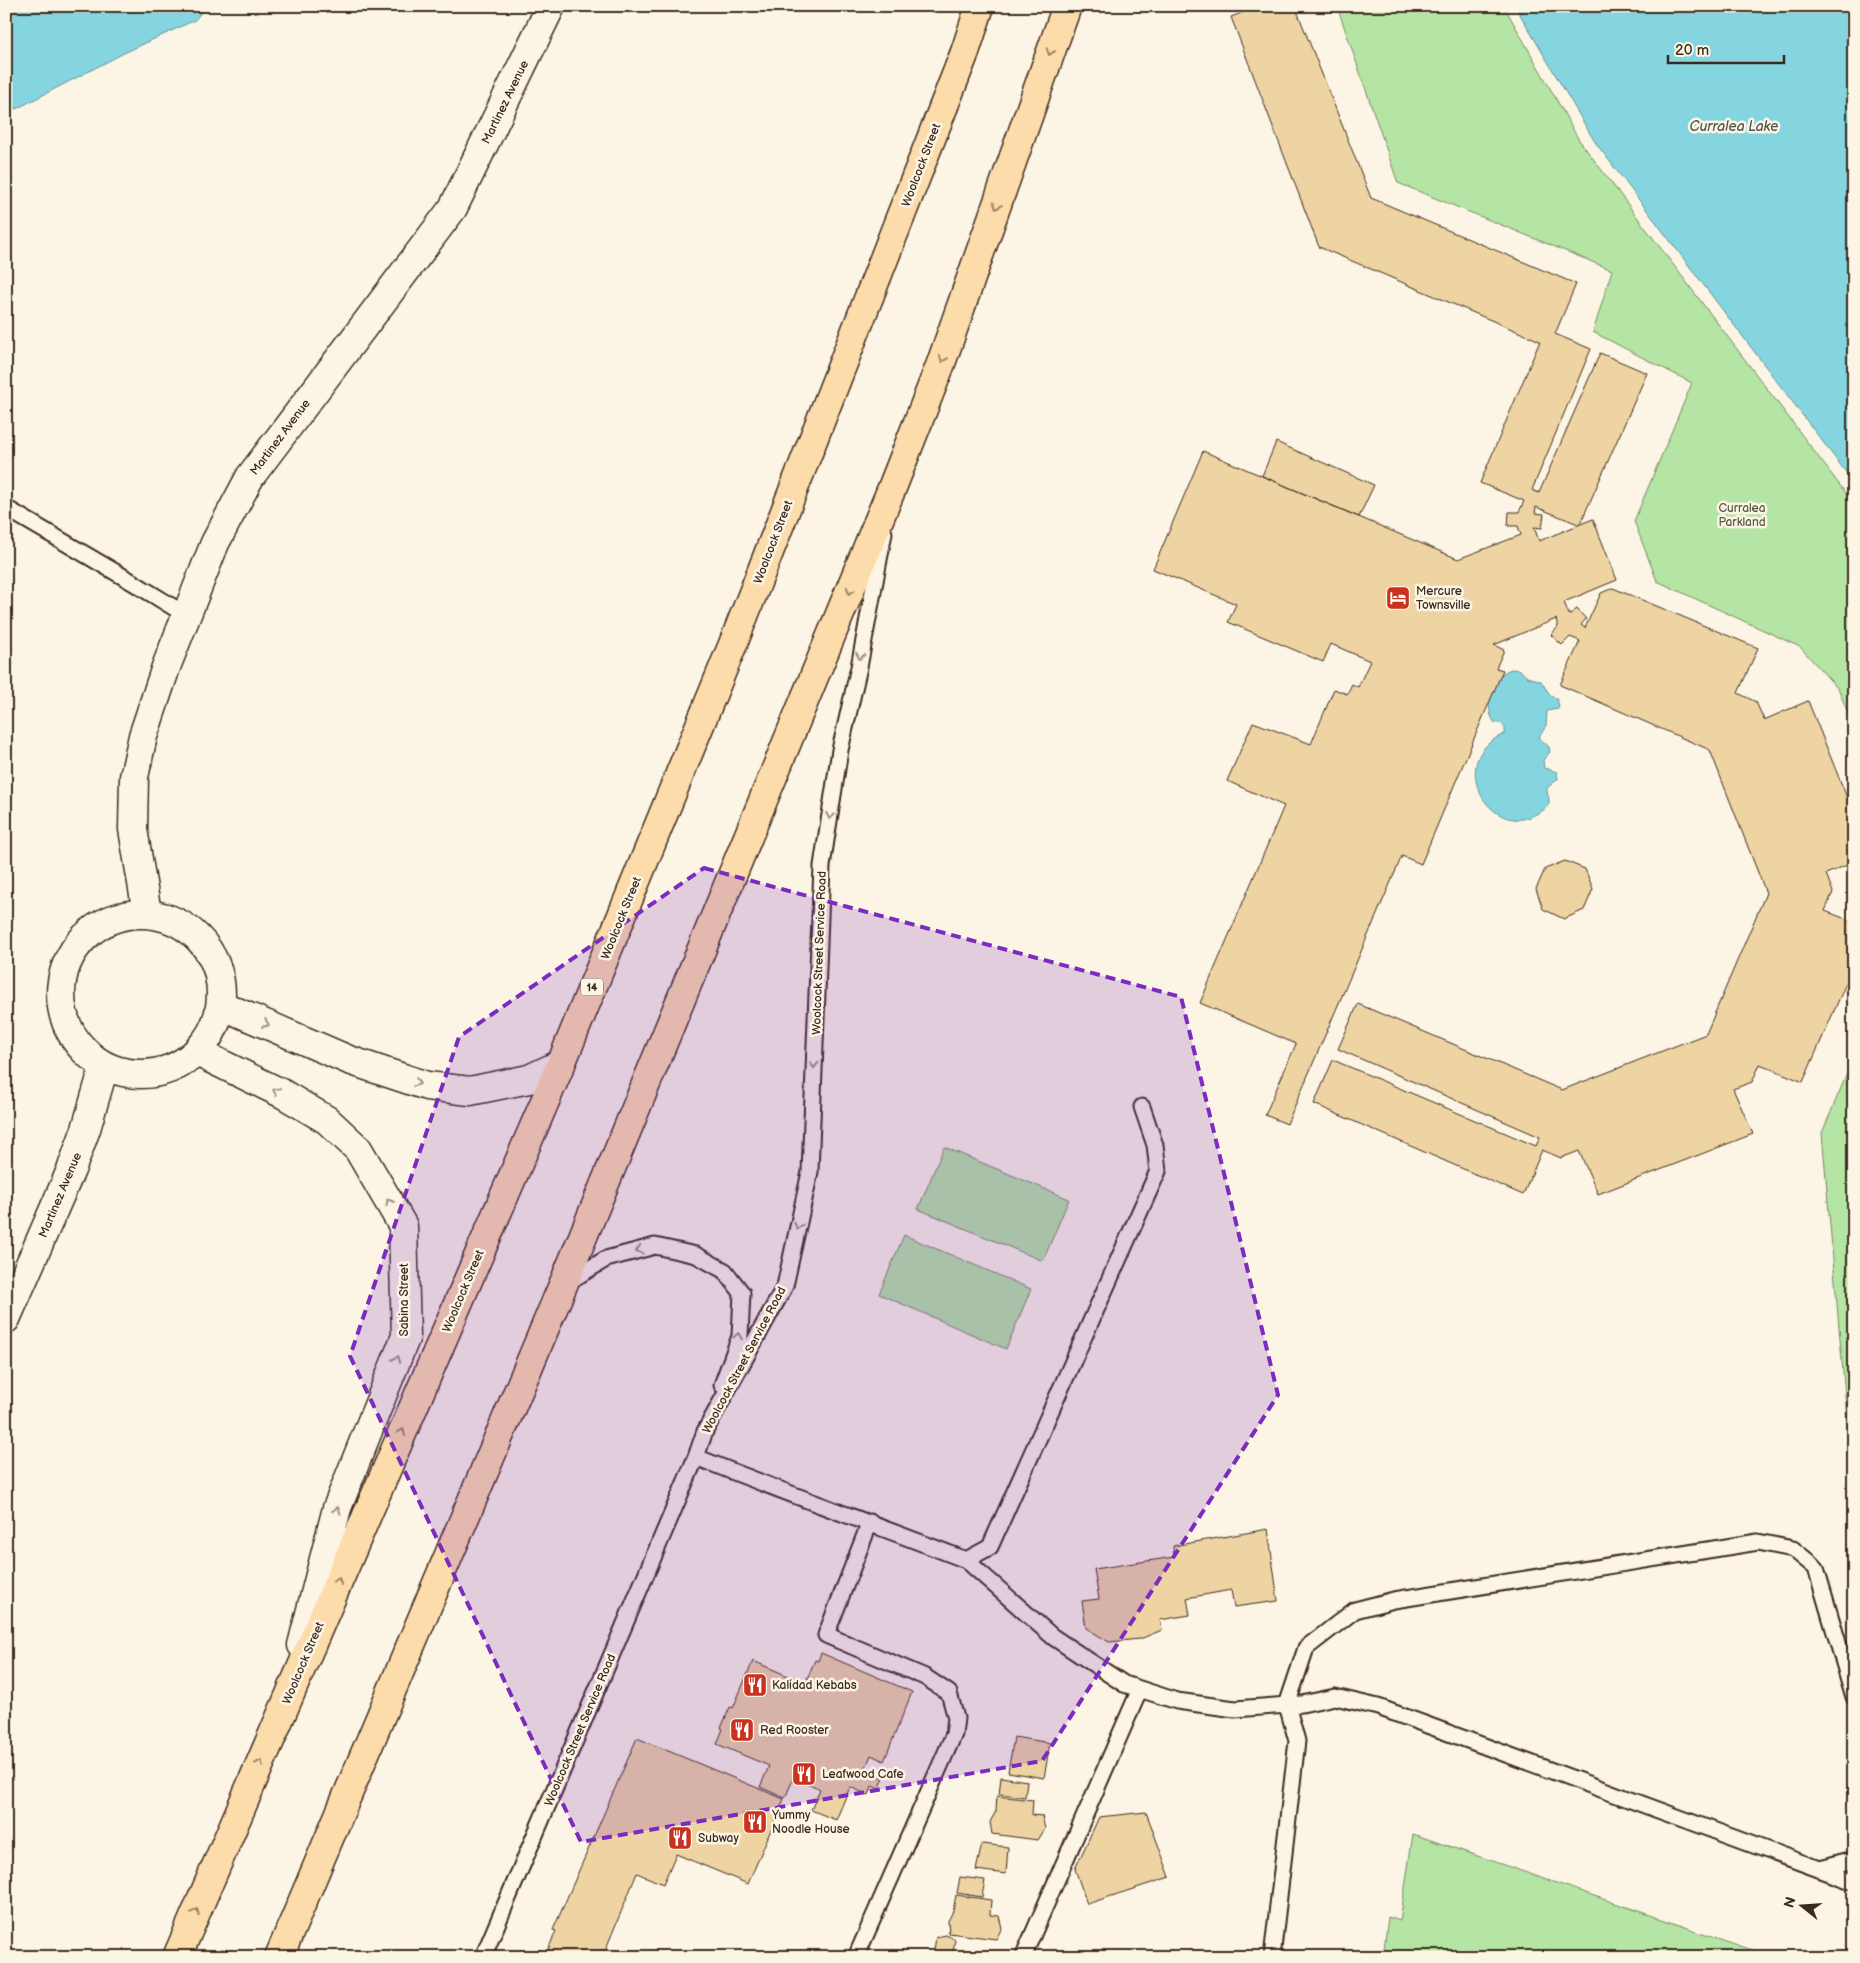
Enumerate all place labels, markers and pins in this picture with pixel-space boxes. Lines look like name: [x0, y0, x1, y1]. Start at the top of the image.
place label: Mercure Townsville: [1416, 584, 1470, 613]
hotel icon: Mercure Townsville: [1385, 585, 1411, 611]
restaurant icon: Kalidad Kebabs: [742, 1672, 768, 1698]
place label: Kalidad Kebabs: [772, 1678, 857, 1693]
restaurant icon: Red Rooster: [729, 1717, 755, 1743]
place label: Red Rooster: [760, 1723, 829, 1738]
restaurant icon: Leafwood Cafe: [791, 1761, 817, 1787]
place label: Leafwood Cafe: [822, 1767, 904, 1782]
place label: Yummy Noodle House: [771, 1808, 850, 1837]
restaurant icon: Yummy Noodle House: [742, 1809, 768, 1835]
restaurant icon: Subway: [667, 1825, 693, 1851]
place label: Subway: [698, 1831, 739, 1846]

